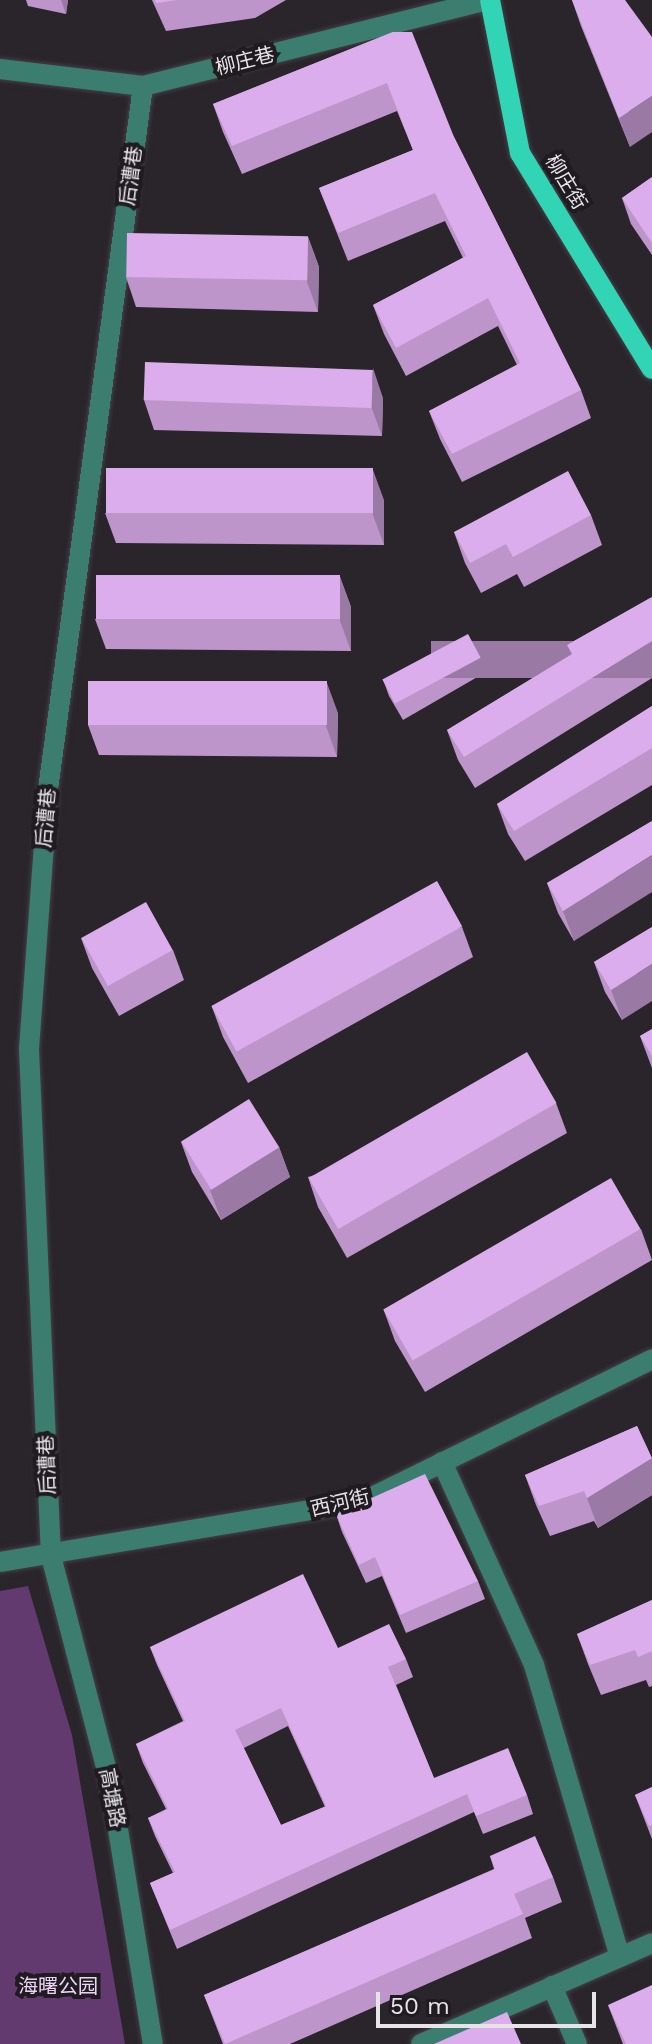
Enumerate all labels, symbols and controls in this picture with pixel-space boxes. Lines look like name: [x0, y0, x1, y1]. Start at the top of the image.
street label: 柳庄巷: [213, 42, 277, 80]
street label: 后漕巷: [115, 145, 147, 207]
street label: 柳庄街: [540, 150, 592, 214]
street label: 后漕巷: [31, 787, 61, 849]
street label: 后漕巷: [34, 1435, 60, 1495]
street label: 西河街: [308, 1485, 372, 1521]
street label: 高塘路: [94, 1766, 130, 1830]
park label: 海曙公园: [18, 1974, 98, 1998]
scale bar: [380, 1976, 600, 2026]
text: 50 m: [390, 1992, 450, 2020]

